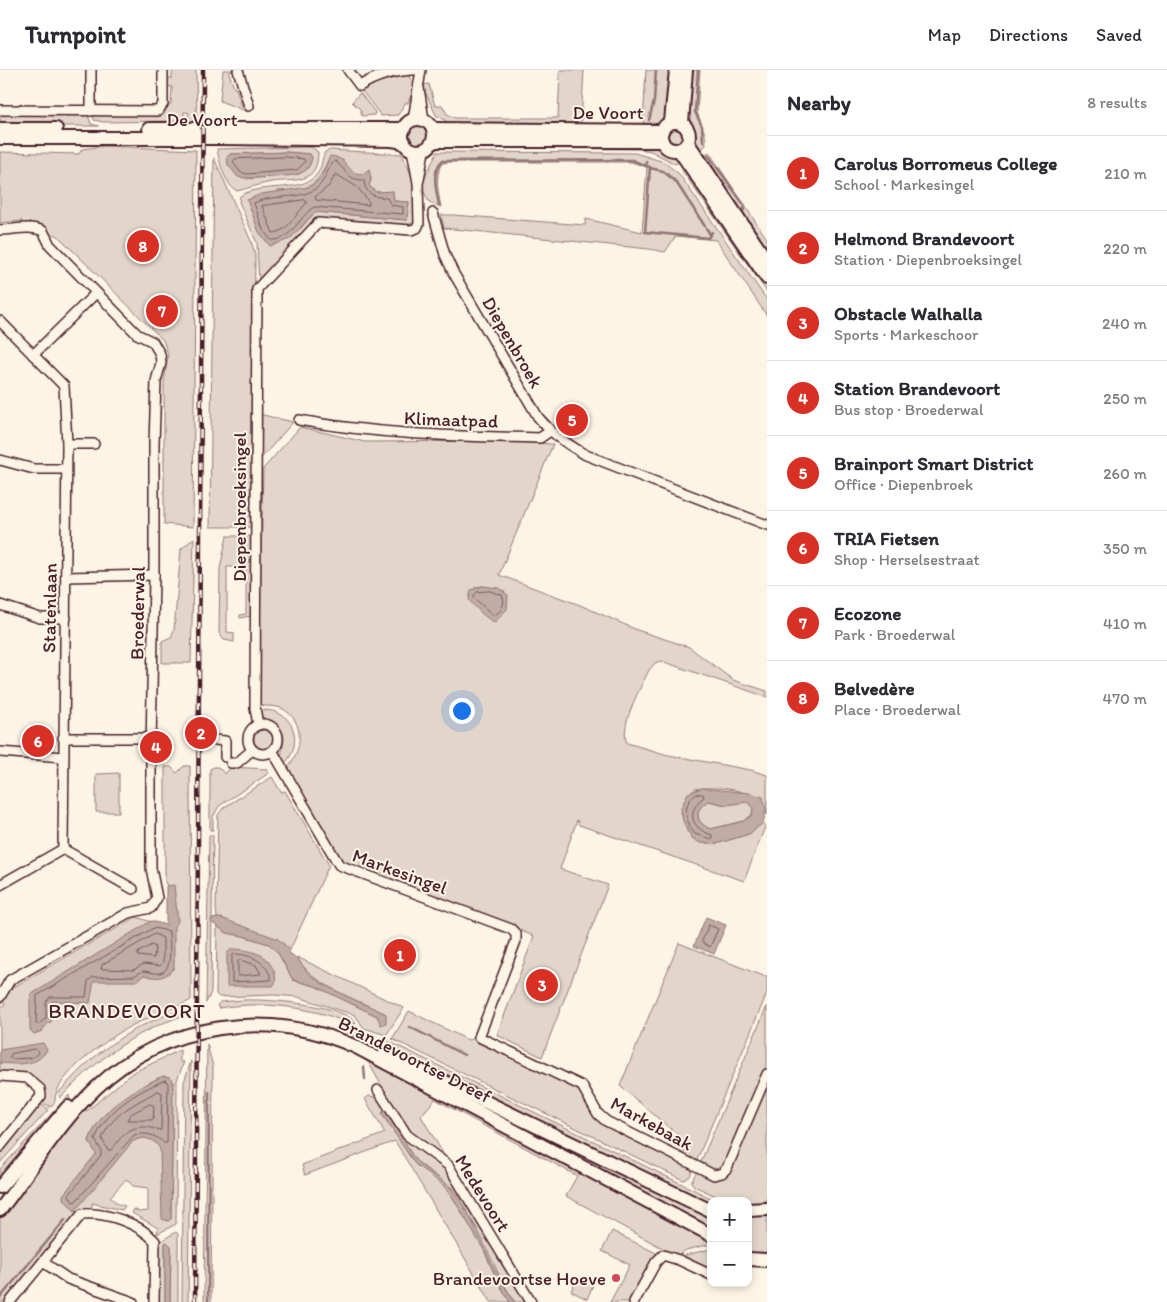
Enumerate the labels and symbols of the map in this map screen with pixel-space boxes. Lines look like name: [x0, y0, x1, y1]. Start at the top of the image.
street label: De Voort: [572, 101, 644, 124]
street label: De Voort: [166, 108, 238, 131]
pin: 8: [127, 227, 159, 265]
pin: 7: [146, 292, 178, 330]
street label: Diepenbroek: [477, 292, 548, 392]
pin: 5: [556, 401, 588, 439]
street label: Klimaatpad: [404, 406, 498, 433]
street label: Diepenbroeksingel: [228, 431, 251, 582]
street label: Statenlaan: [37, 563, 62, 653]
street label: Broederwal: [125, 565, 150, 660]
your location: [449, 698, 475, 724]
pin: 2: [185, 714, 217, 752]
pin: 6: [22, 722, 54, 760]
pin: 4: [140, 728, 172, 766]
street label: Markesingel: [349, 844, 451, 899]
pin: 1: [384, 936, 416, 974]
pin: 3: [526, 966, 558, 1004]
district label: BRANDEVOORT: [48, 998, 206, 1023]
street label: Brandevoortse Dreef: [334, 1011, 496, 1108]
street label: Markebaak: [607, 1091, 697, 1156]
street label: Medevoort: [450, 1151, 515, 1236]
place label: Brandevoortse Hoeve: [433, 1267, 606, 1290]
marker: Brandevoortse Hoeve: [610, 1272, 622, 1284]

